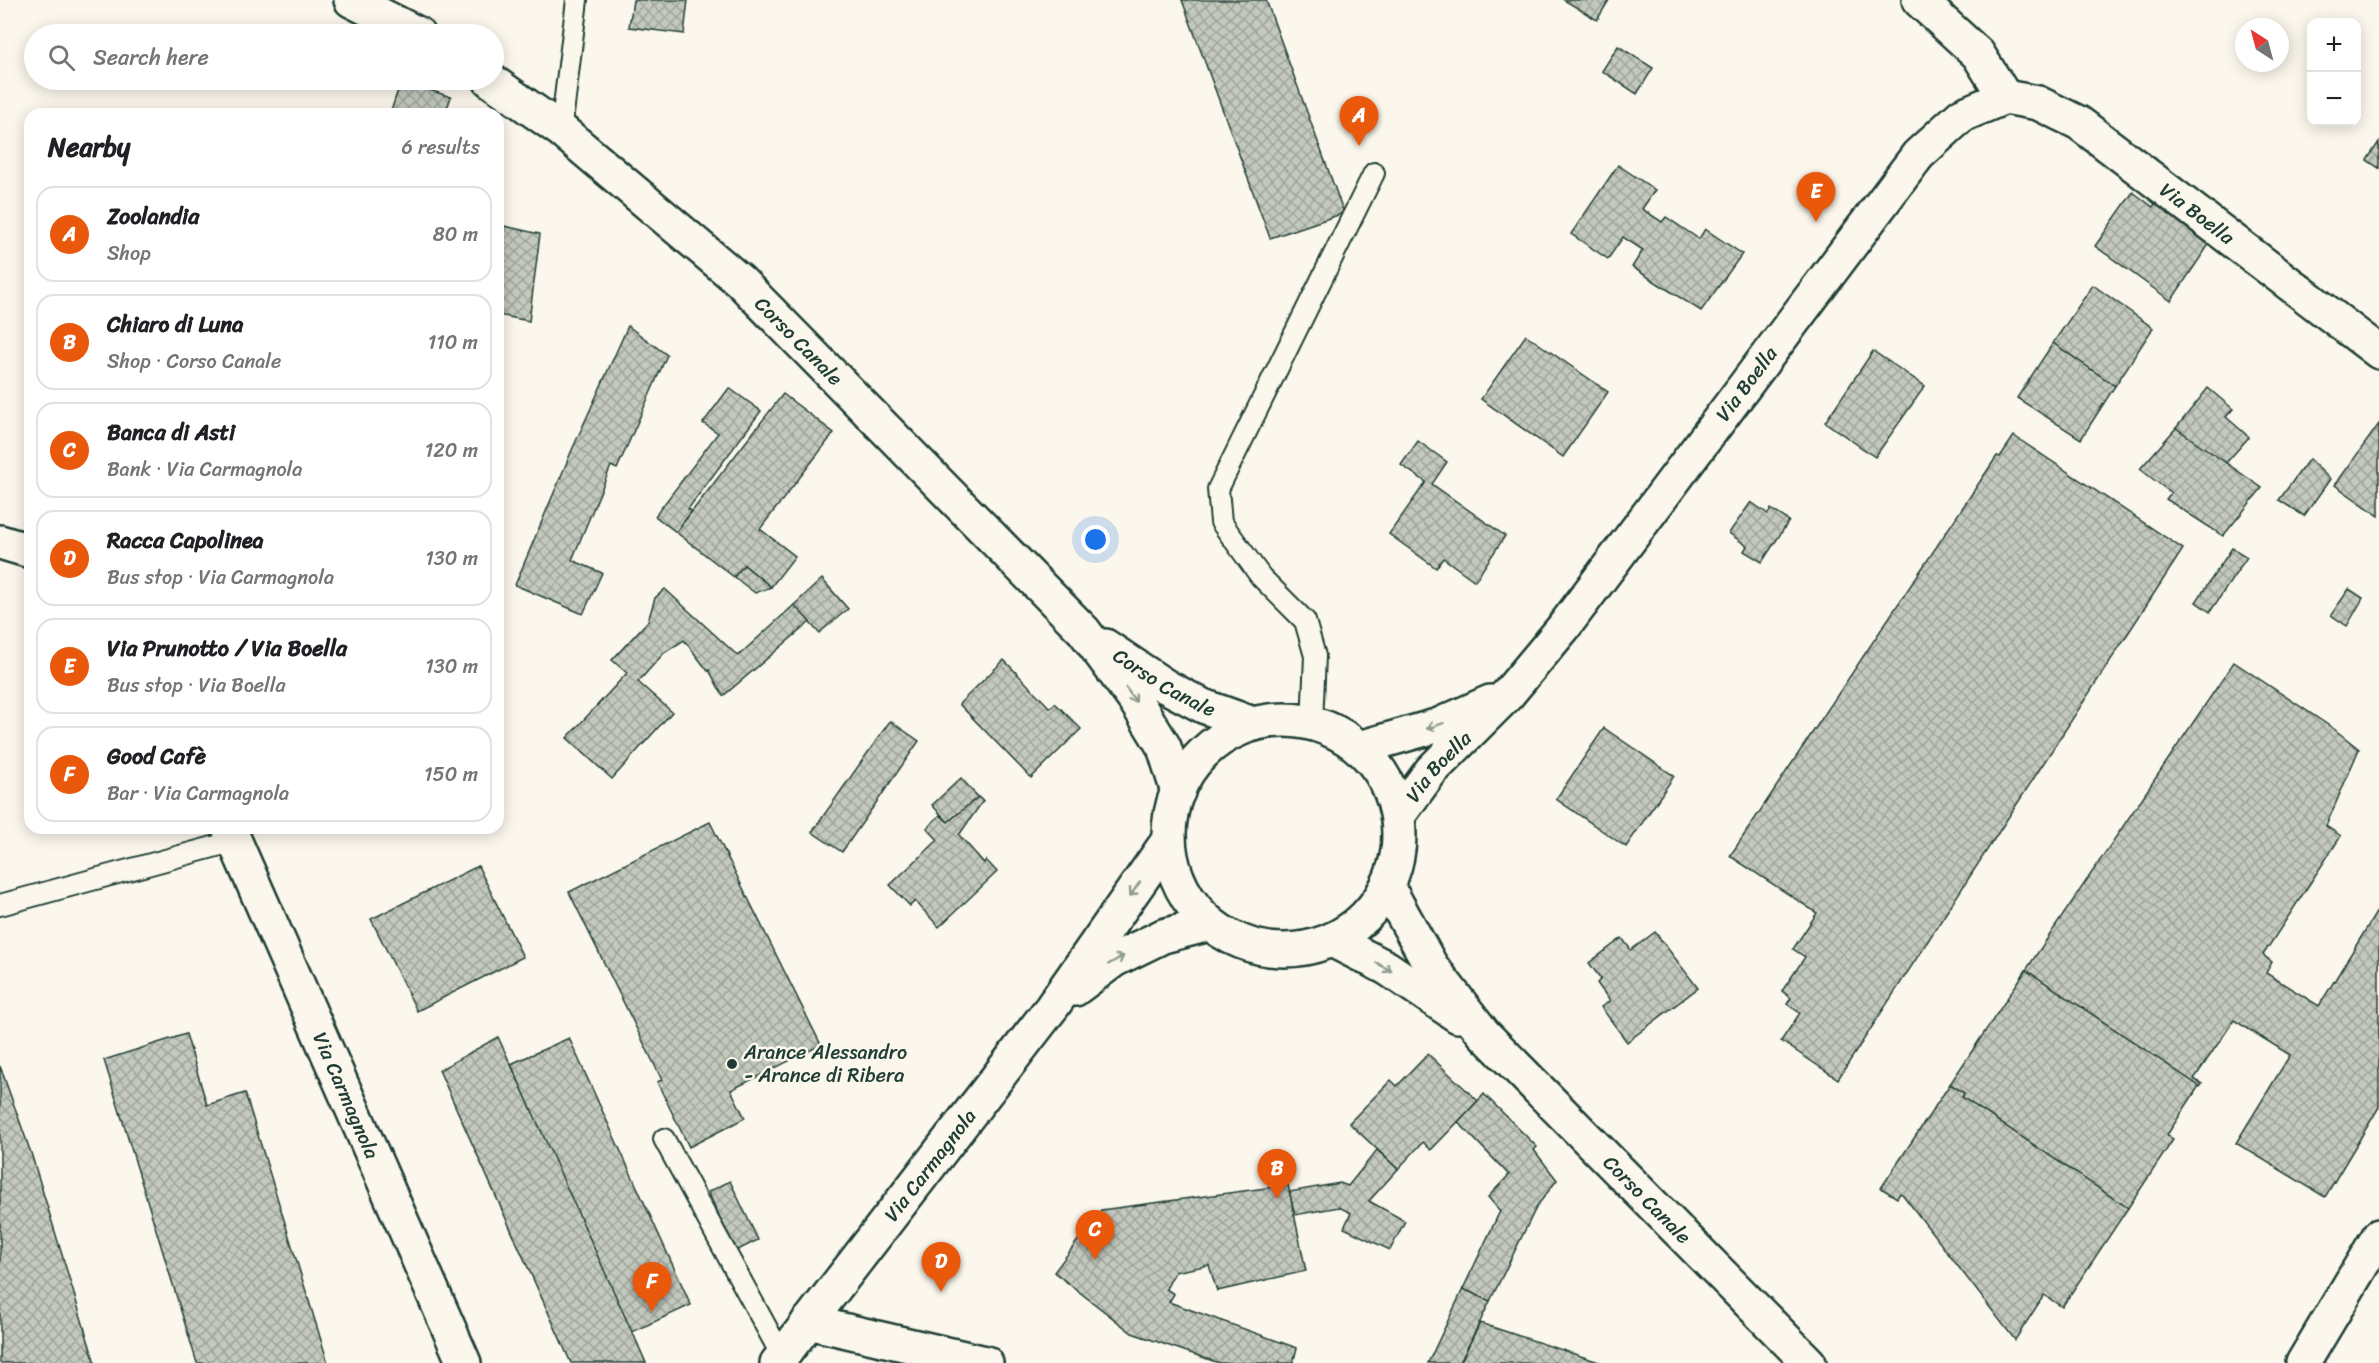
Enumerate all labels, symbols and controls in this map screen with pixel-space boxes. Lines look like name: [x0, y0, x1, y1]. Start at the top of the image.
north arrow: [2235, 18, 2289, 72]
map controls: [2307, 18, 2361, 126]
button: +: [2307, 18, 2361, 72]
search box: [24, 24, 504, 90]
text: Search here: [93, 38, 209, 77]
icon: search: [45, 41, 78, 74]
button: −: [2307, 72, 2361, 126]
pin: A: [1340, 96, 1378, 146]
text: Nearby: [48, 124, 130, 170]
text: 6 results: [401, 130, 480, 165]
pin: E: [1796, 172, 1836, 222]
street label: Via Boella: [2152, 173, 2243, 254]
text: Zoolandia: [107, 197, 199, 236]
text: A: [63, 217, 76, 252]
text: 80 m: [433, 217, 478, 252]
text: Shop: [107, 236, 151, 271]
street label: Corso Canale: [746, 288, 852, 394]
text: Chiaro di Luna: [107, 305, 243, 344]
text: B: [63, 325, 76, 360]
text: 110 m: [428, 325, 478, 360]
street label: Via Boella: [1706, 338, 1787, 429]
text: Shop · Corso Canale: [107, 344, 281, 379]
text: Banca di Asti: [107, 413, 235, 452]
text: C: [63, 433, 76, 468]
text: 120 m: [425, 433, 478, 468]
text: Bank · Via Carmagnola: [107, 452, 302, 487]
text: Racca Capolinea: [107, 521, 264, 560]
your location: [1081, 525, 1110, 554]
text: D: [64, 541, 75, 576]
text: 130 m: [425, 541, 478, 576]
text: Bus stop · Via Carmagnola: [107, 560, 334, 595]
text: Via Prunotto / Via Boella: [107, 629, 347, 668]
street label: Corso Canale: [1106, 638, 1221, 727]
text: E: [64, 649, 75, 684]
text: 130 m: [425, 649, 478, 684]
text: Bus stop · Via Boella: [107, 668, 286, 703]
one-way arrow: [1125, 686, 1138, 702]
street label: Via Boella: [1396, 721, 1481, 810]
one-way arrow: [1426, 721, 1445, 732]
text: Good Cafè: [107, 737, 206, 776]
text: F: [64, 757, 75, 792]
text: 150 m: [424, 757, 478, 792]
text: Bar · Via Carmagnola: [107, 776, 289, 811]
one-way arrow: [1129, 880, 1141, 897]
one-way arrow: [1107, 954, 1124, 966]
one-way arrow: [1375, 961, 1392, 973]
street label: Via Carmagnola: [303, 1026, 390, 1164]
place label: Arance Alessandro - Arance di Ribera: [743, 1035, 907, 1093]
marker: Arance Alessandro - Arance di Ribera: [725, 1057, 739, 1071]
street label: Via Carmagnola: [875, 1101, 985, 1230]
street label: Corso Canale: [1595, 1146, 1700, 1253]
pin: B: [1258, 1150, 1296, 1199]
pin: C: [1076, 1210, 1114, 1260]
pin: D: [922, 1242, 960, 1292]
pin: F: [632, 1262, 672, 1312]

